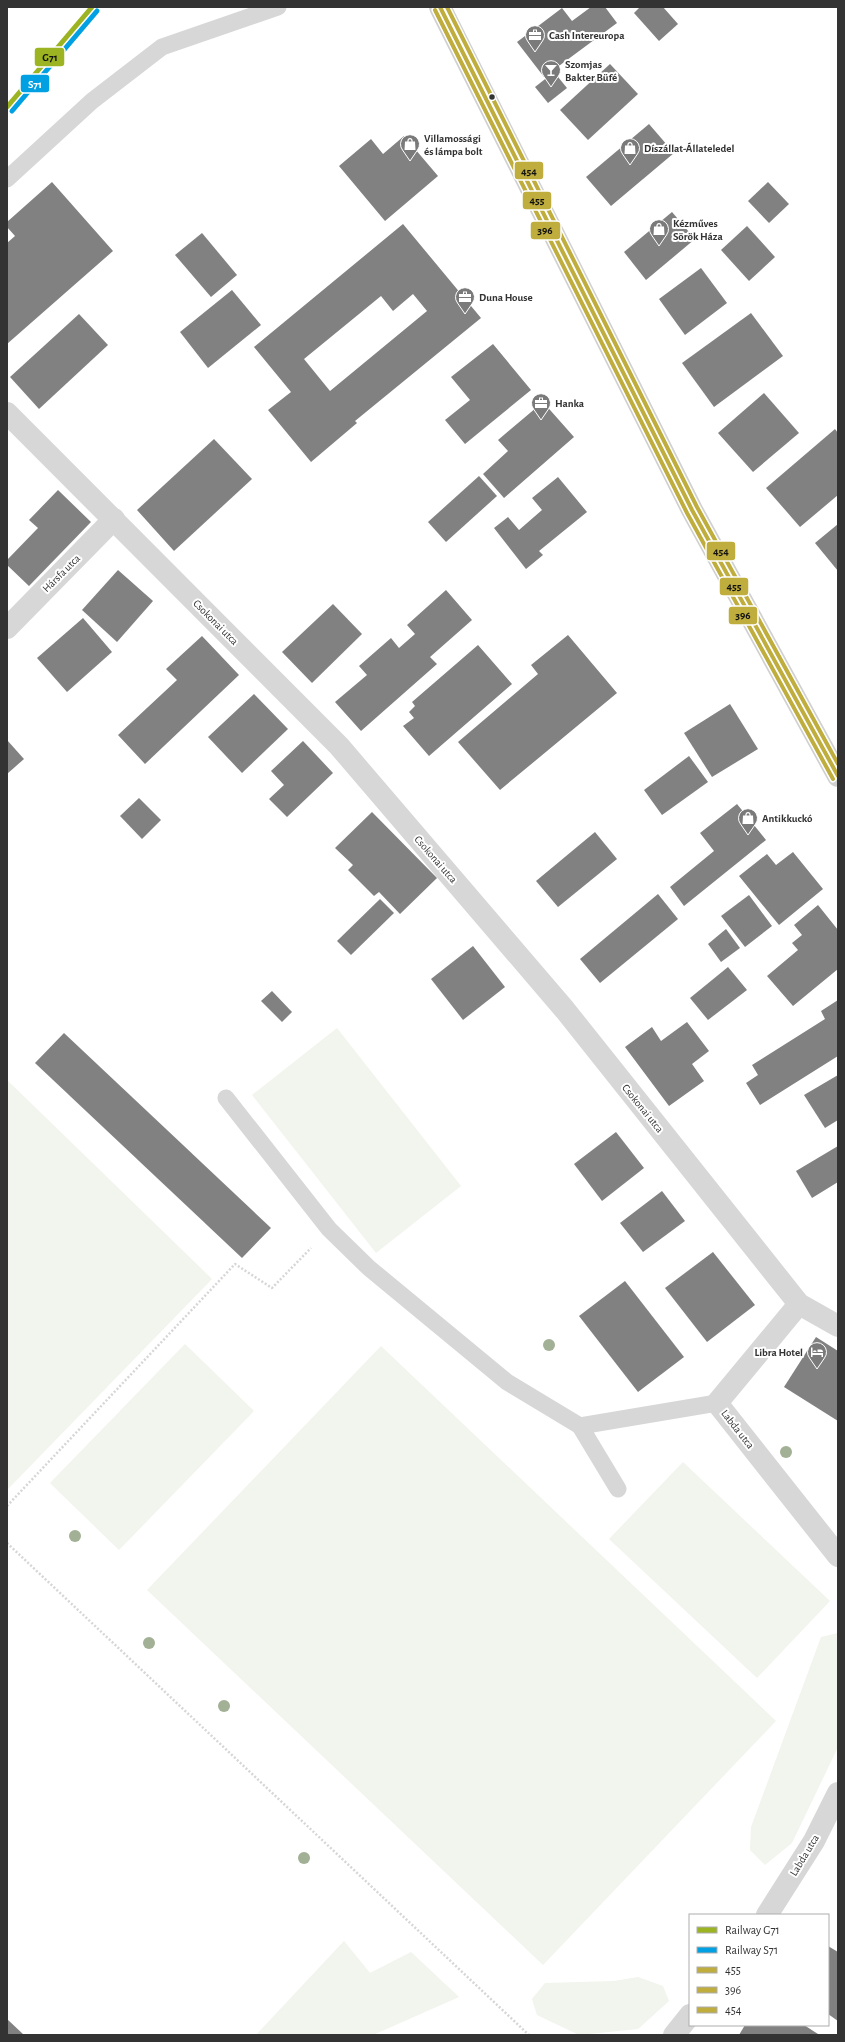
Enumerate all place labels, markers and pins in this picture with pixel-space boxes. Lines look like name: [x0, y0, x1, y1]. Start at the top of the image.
office icon: Cash Intereuropa: [524, 24, 546, 52]
place label: Cash Intereuropa: [549, 30, 625, 41]
bar icon: Szomjas Bakter Büfé: [540, 59, 562, 87]
place label: Szomjas Bakter Büfé: [565, 59, 617, 83]
unlabelled marker: [487, 92, 497, 102]
shop icon: Villamossági és lámpa bolt: [399, 133, 421, 161]
place label: Villamossági és lámpa bolt: [424, 133, 483, 157]
shop icon: Díszállat-Állateledel: [619, 137, 641, 165]
place label: Díszállat-Állateledel: [644, 142, 734, 154]
shop icon: Kézműves Sörök Háza: [648, 218, 670, 246]
place label: Kézműves Sörök Háza: [673, 218, 723, 242]
office icon: Duna House: [454, 286, 476, 314]
place label: Duna House: [479, 292, 533, 303]
office icon: Hanka: [530, 392, 552, 420]
place label: Hanka: [555, 398, 585, 409]
shop icon: Antikkuckó: [737, 807, 759, 835]
place label: Antikkuckó: [762, 813, 813, 824]
hotel icon: Libra Hotel: [806, 1341, 828, 1369]
place label: Libra Hotel: [754, 1347, 803, 1358]

